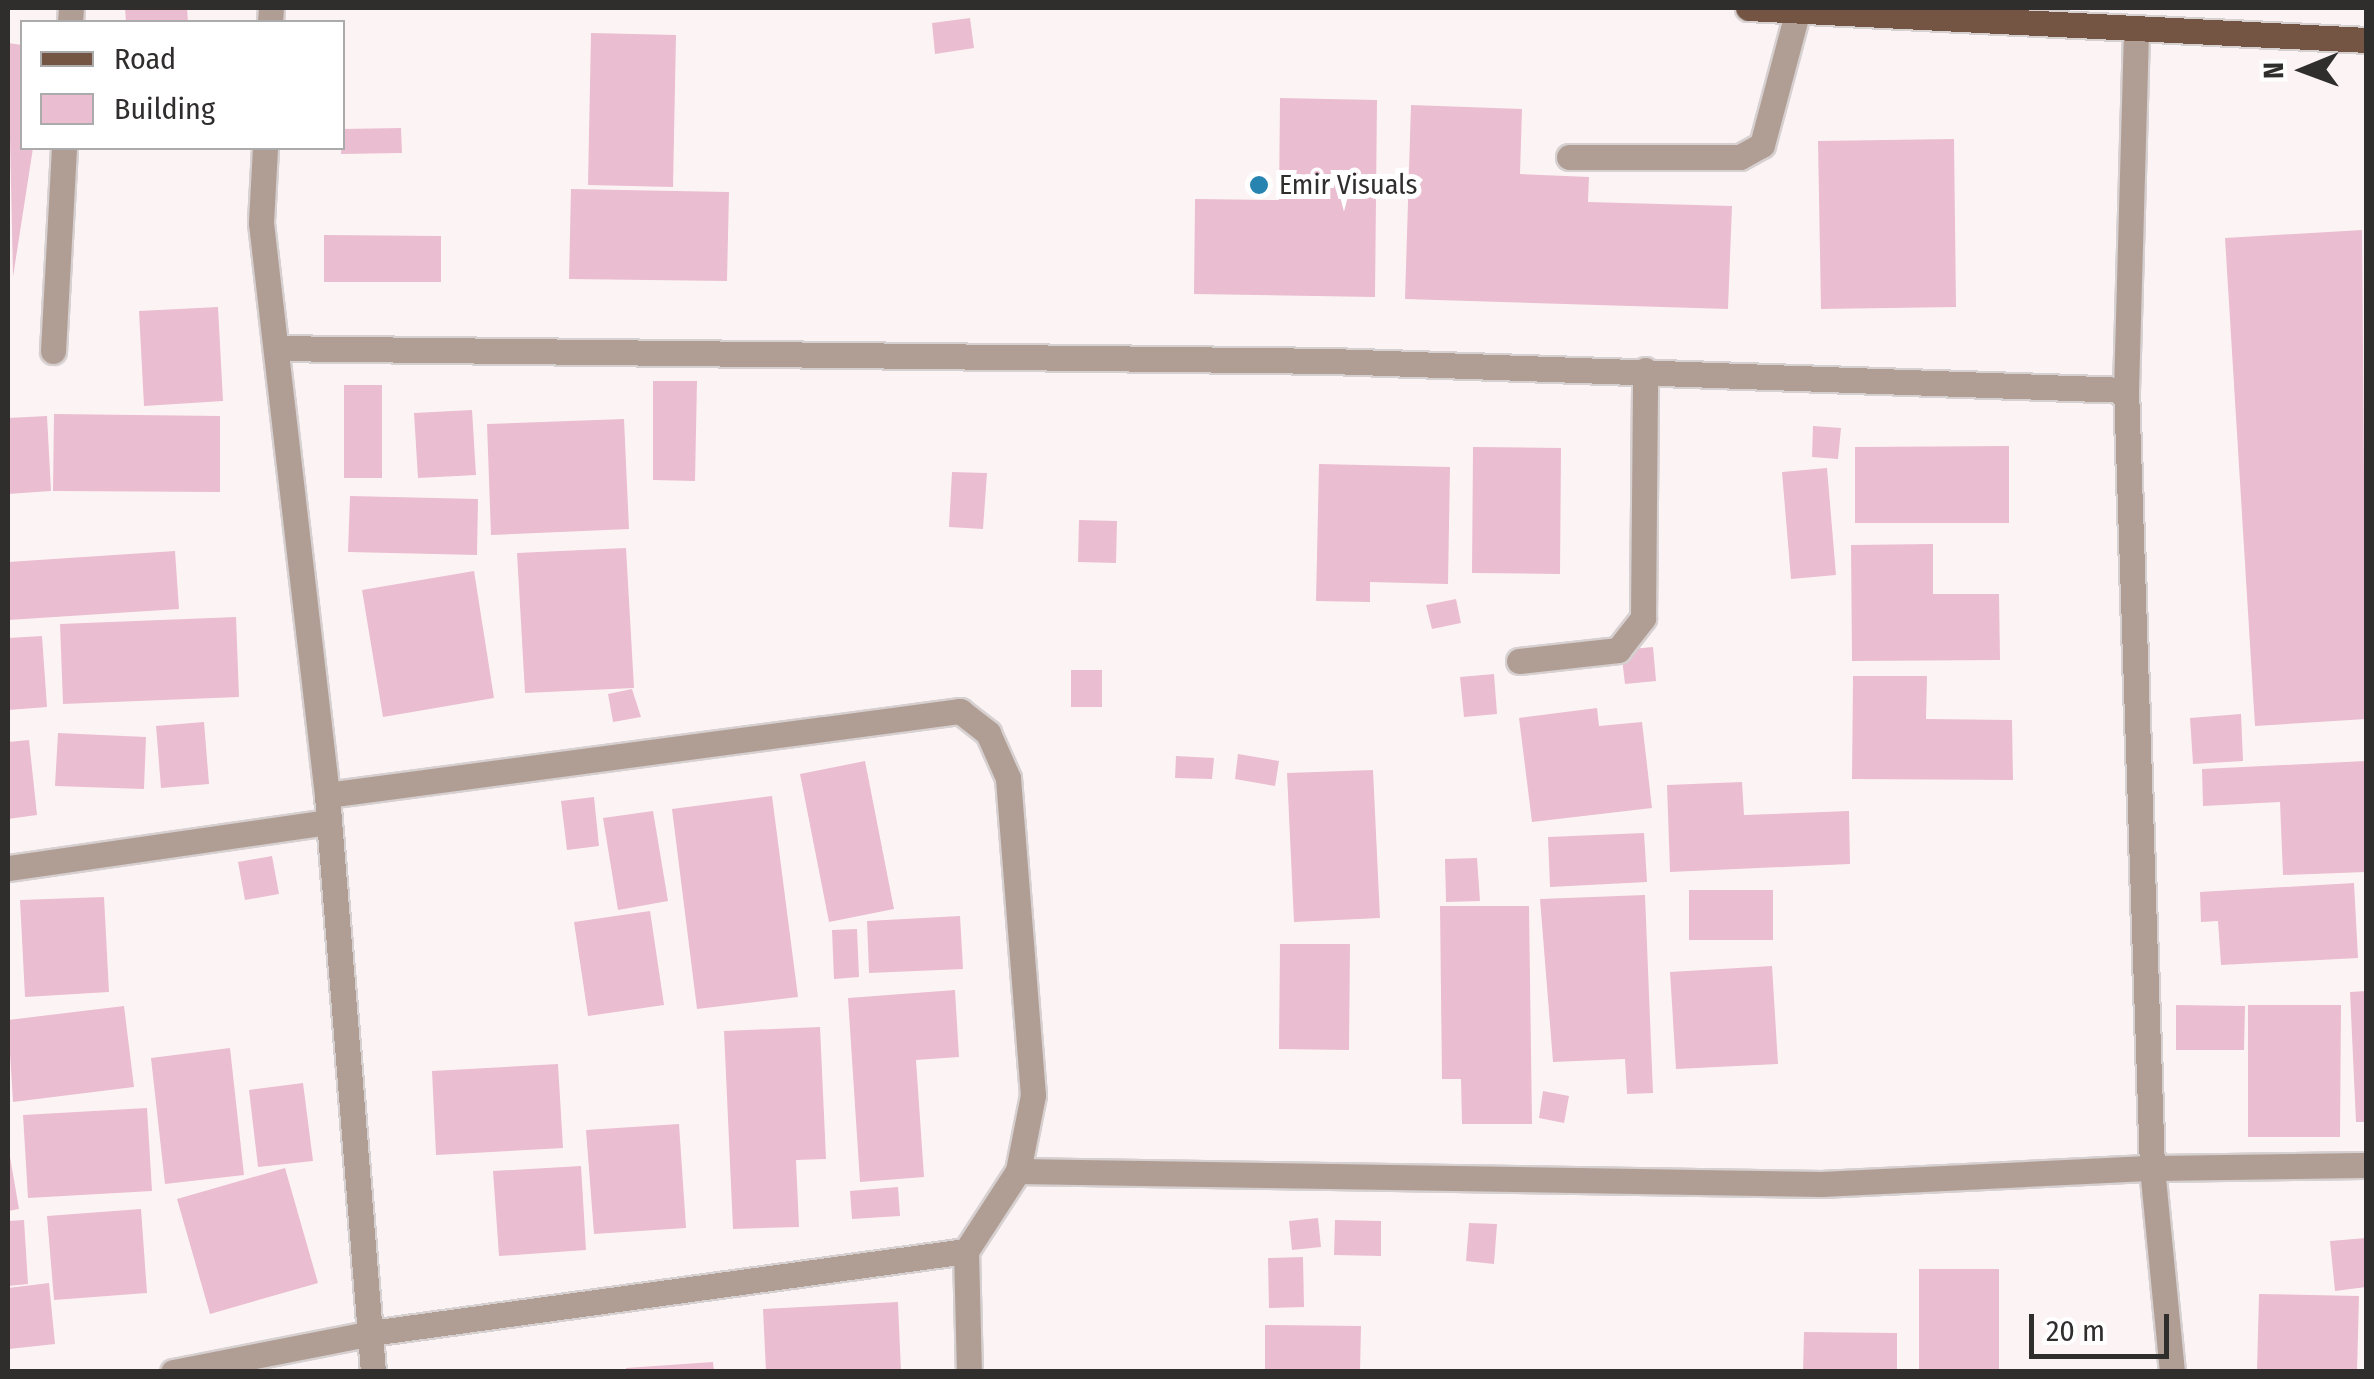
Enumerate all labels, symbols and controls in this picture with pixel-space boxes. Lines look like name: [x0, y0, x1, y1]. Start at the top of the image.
legend: [20, 20, 345, 150]
north arrow: [2254, 20, 2354, 120]
text: Road: [114, 41, 176, 77]
text: N: [2257, 62, 2290, 79]
text: Building: [114, 91, 215, 127]
place label: Emir Visuals: [1279, 168, 1417, 202]
marker: Emir Visuals: [1248, 174, 1270, 196]
scale bar: [2034, 1294, 2174, 1356]
text: 20 m: [2046, 1313, 2105, 1349]

